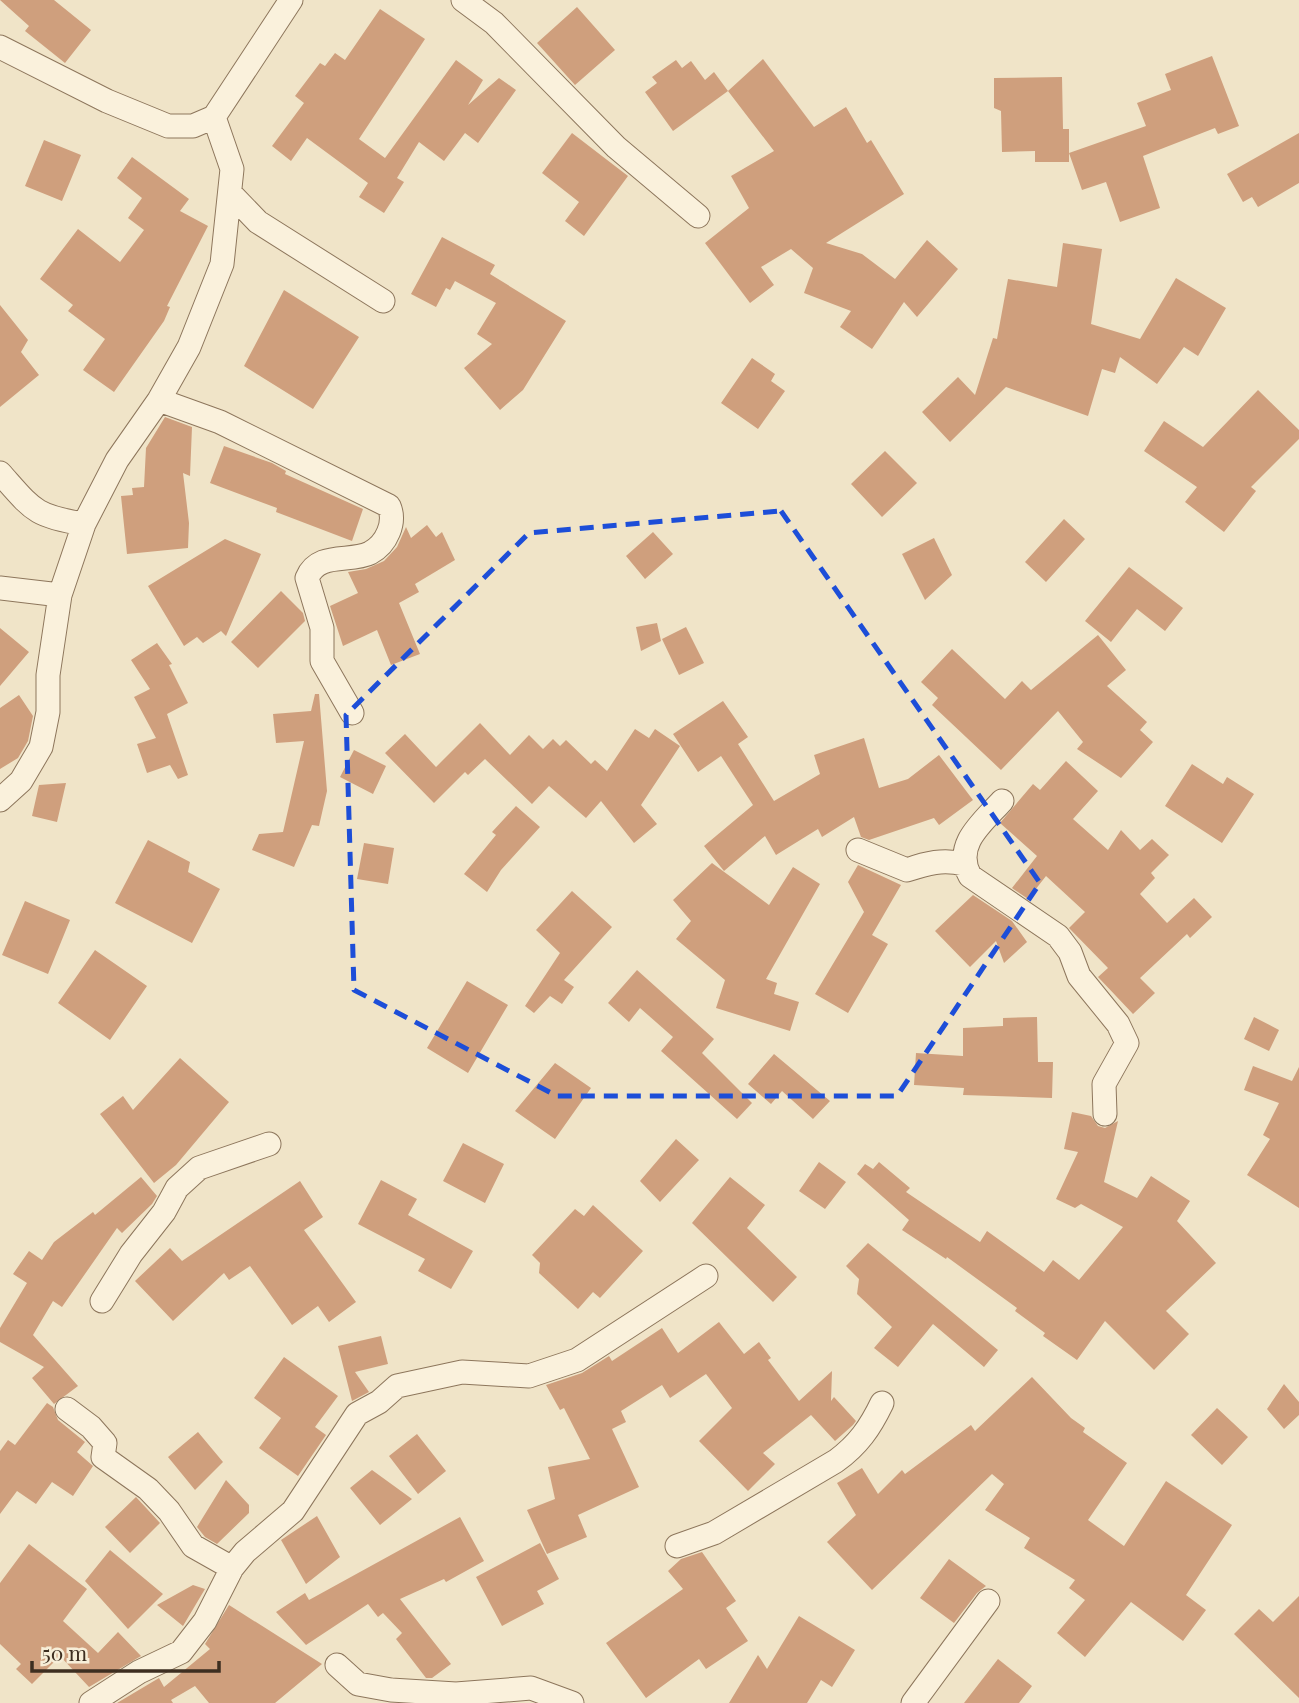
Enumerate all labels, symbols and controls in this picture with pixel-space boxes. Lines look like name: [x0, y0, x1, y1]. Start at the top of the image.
scale bar: [32, 1630, 219, 1674]
text: 50 m: [42, 1638, 88, 1666]

